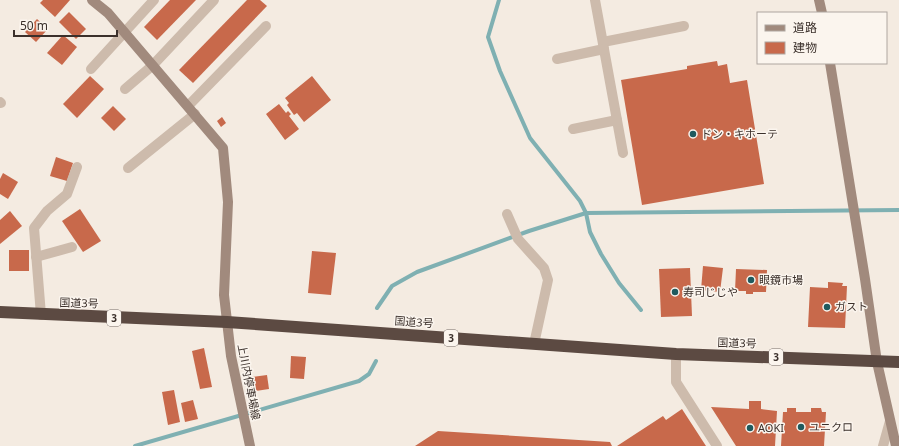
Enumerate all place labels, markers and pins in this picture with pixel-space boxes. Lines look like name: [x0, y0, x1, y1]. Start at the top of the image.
place label: ドン・キホーテ: [701, 126, 778, 141]
marker: ドン・キホーテ: [688, 129, 698, 139]
place label: 眼鏡市場: [759, 272, 803, 287]
marker: 眼鏡市場: [746, 275, 756, 285]
place label: 寿司じじや: [683, 284, 738, 299]
marker: 寿司じじや: [670, 287, 680, 297]
place label: ガスト: [835, 299, 868, 314]
marker: ガスト: [822, 302, 832, 312]
place label: ユニクロ: [809, 419, 853, 434]
place label: AOKI: [758, 420, 784, 435]
marker: ユニクロ: [796, 422, 806, 432]
marker: AOKI: [745, 423, 755, 433]

